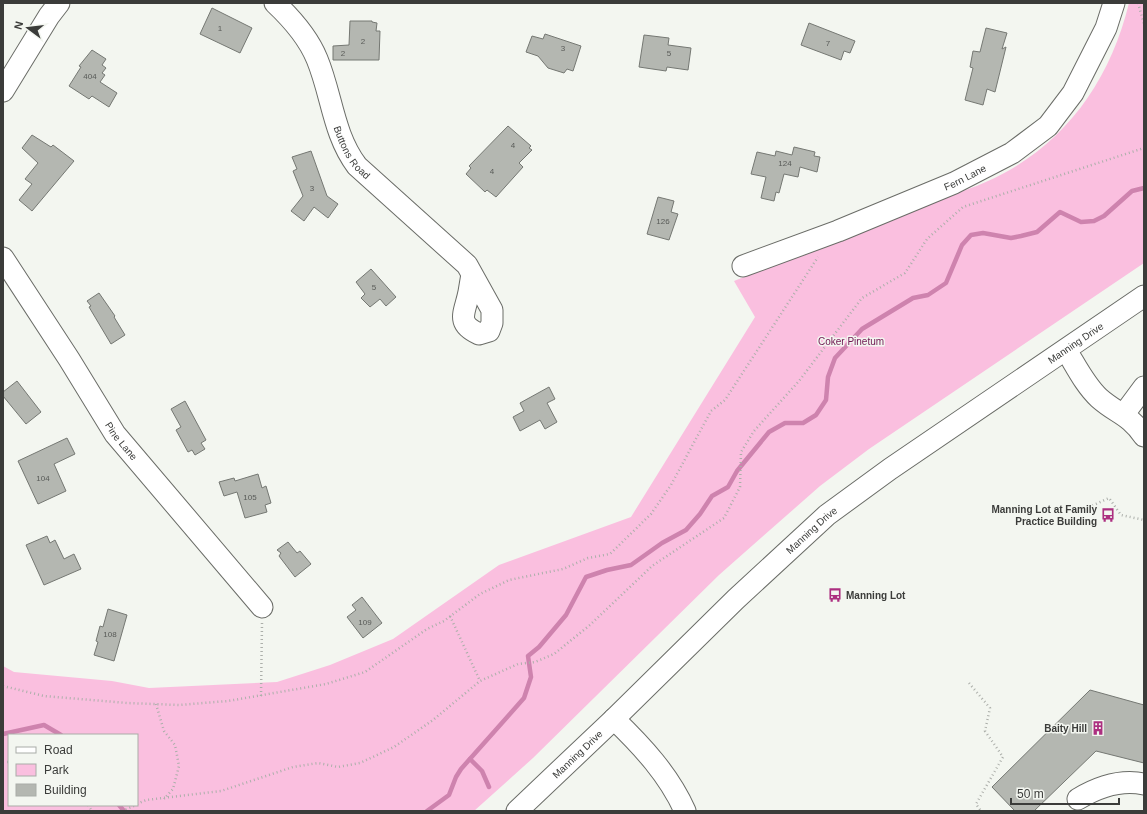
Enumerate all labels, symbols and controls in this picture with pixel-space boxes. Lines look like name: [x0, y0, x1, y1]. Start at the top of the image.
north arrow: [8, 8, 48, 48]
text: N: [12, 20, 25, 31]
house number: 1: [218, 24, 223, 33]
house number: 2: [361, 37, 366, 46]
house number: 7: [826, 39, 831, 48]
house number: 3: [561, 44, 566, 53]
house number: 2: [341, 49, 346, 58]
house number: 5: [667, 49, 672, 58]
house number: 404: [83, 72, 97, 81]
street label: Buttons Road: [332, 125, 372, 181]
house number: 4: [511, 141, 516, 150]
house number: 124: [778, 159, 792, 168]
street label: Fern Lane: [942, 162, 988, 193]
house number: 4: [490, 167, 495, 176]
house number: 3: [310, 184, 315, 193]
house number: 126: [656, 217, 670, 226]
house number: 5: [372, 283, 377, 292]
street label: Manning Drive: [1046, 320, 1106, 366]
park label: Coker Pinetum: [818, 336, 884, 347]
street label: Pine Lane: [103, 420, 140, 463]
house number: 104: [36, 474, 50, 483]
house number: 105: [243, 493, 257, 502]
street label: Manning Drive: [784, 504, 839, 556]
place label: Manning Lot at Family Practice Building: [991, 504, 1097, 527]
bus stop icon: Manning Lot at Family Practice Building: [1100, 507, 1116, 523]
bus stop icon: Manning Lot: [827, 587, 843, 603]
place label: Manning Lot: [846, 590, 906, 601]
house number: 109: [358, 618, 372, 627]
house number: 108: [103, 630, 117, 639]
building icon: Baity Hill: [1090, 720, 1106, 736]
place label: Baity Hill: [1044, 723, 1087, 734]
street label: Manning Drive: [550, 728, 605, 780]
legend: [8, 734, 138, 806]
text: Road: [44, 743, 73, 757]
text: Park: [44, 763, 70, 777]
scale bar: [1011, 780, 1119, 806]
text: Building: [44, 783, 87, 797]
text: 50 m: [1017, 787, 1044, 801]

